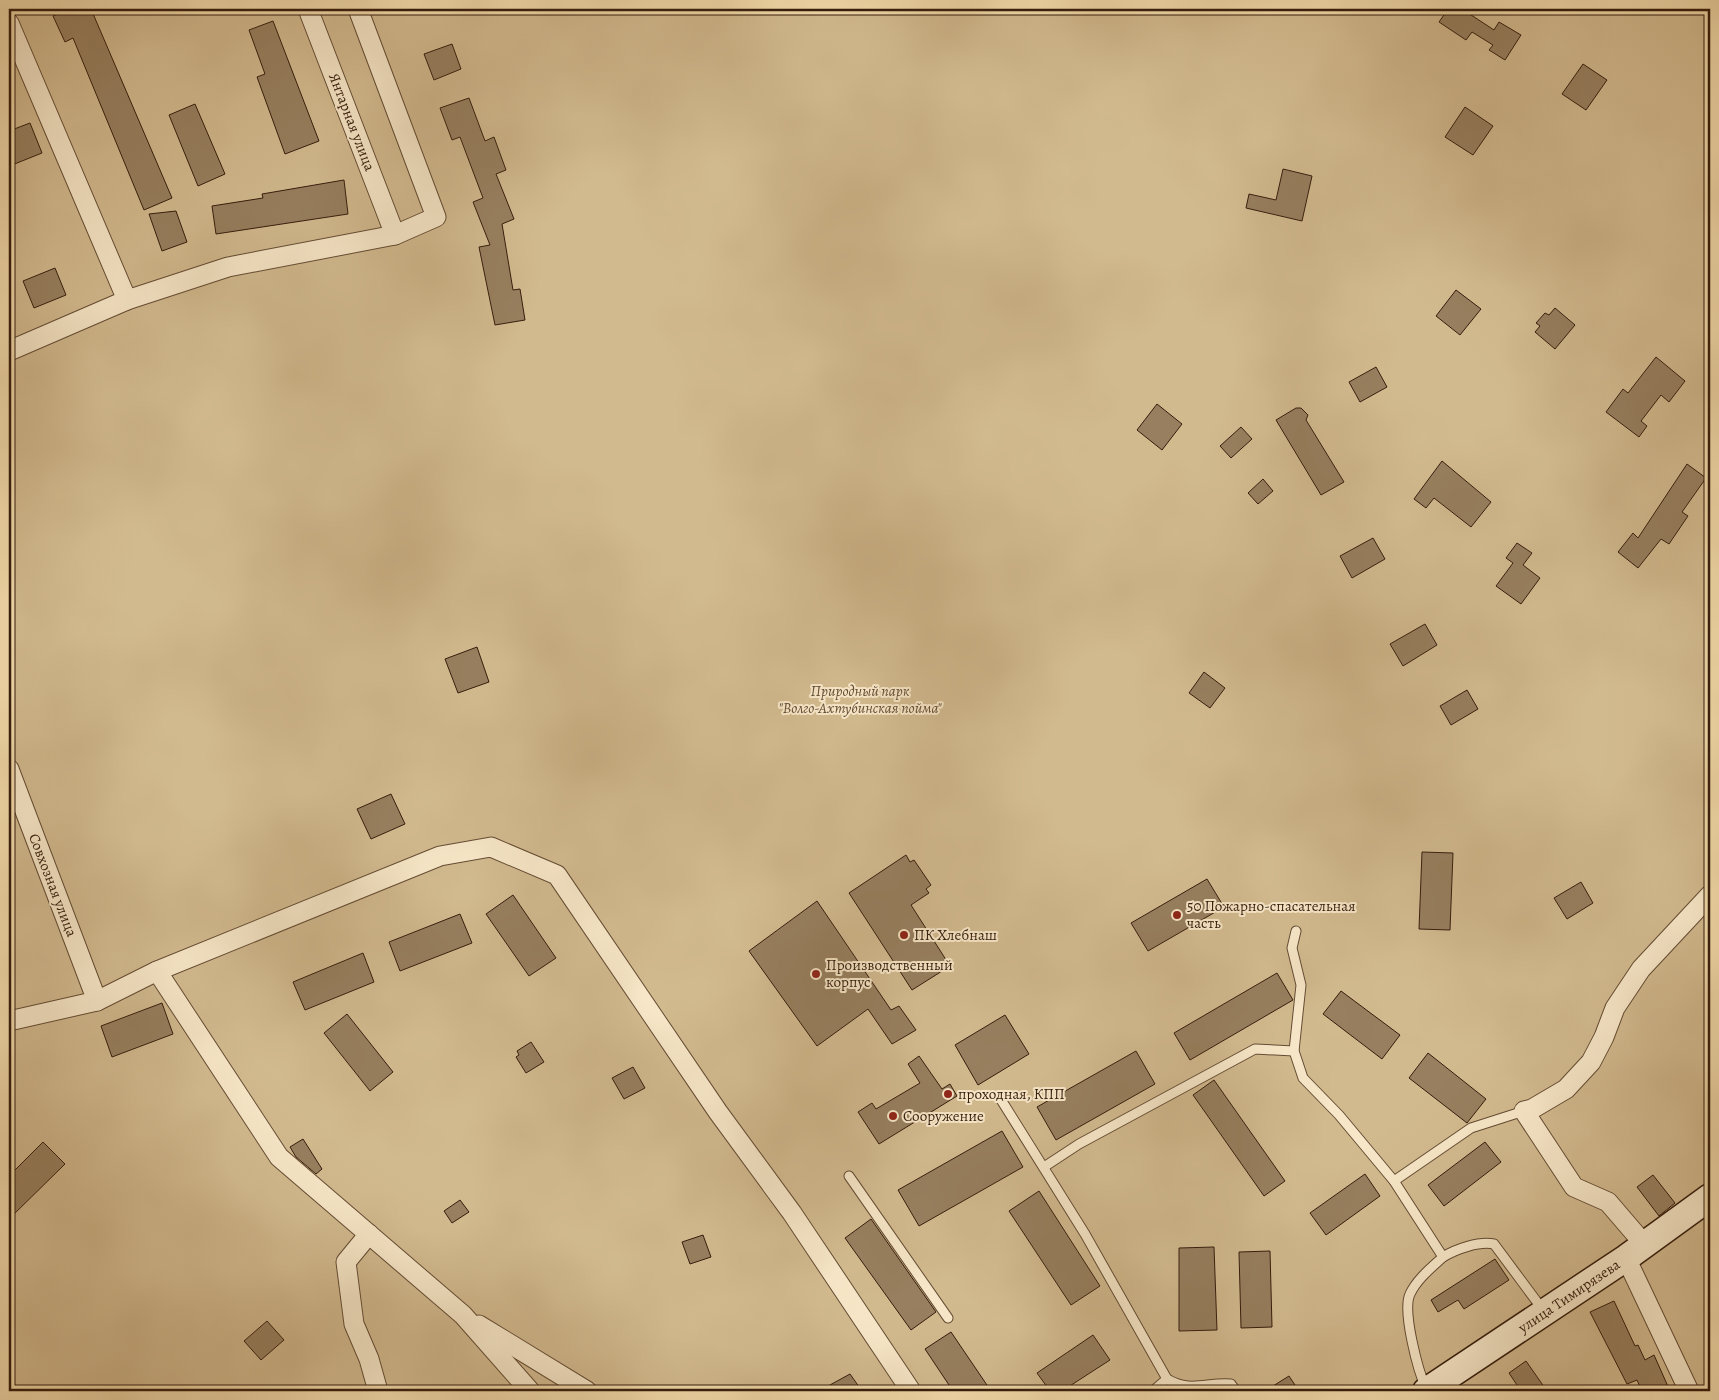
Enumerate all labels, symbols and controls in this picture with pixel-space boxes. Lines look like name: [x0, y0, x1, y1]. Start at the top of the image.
street label: Янтарная улица: [324, 70, 380, 174]
park label: Природный парк "Волго-Ахтубинская пойма": [778, 681, 942, 718]
street label: Совхозная улица: [24, 831, 82, 940]
place label: 50 Пожарно-спасательная часть: [1187, 896, 1355, 933]
marker: 50 Пожарно-спасательная часть: [1171, 909, 1183, 921]
place label: ПК Хлебнаш: [914, 925, 997, 945]
marker: ПК Хлебнаш: [898, 929, 910, 941]
place label: Производственный корпус: [826, 955, 953, 992]
marker: Производственный корпус: [810, 968, 822, 980]
place label: проходная, КПП: [958, 1084, 1065, 1104]
marker: проходная, КПП: [942, 1088, 954, 1100]
place label: Сооружение: [903, 1106, 984, 1126]
marker: Сооружение: [887, 1110, 899, 1122]
street label: улица Тимирязева: [1513, 1254, 1624, 1338]

